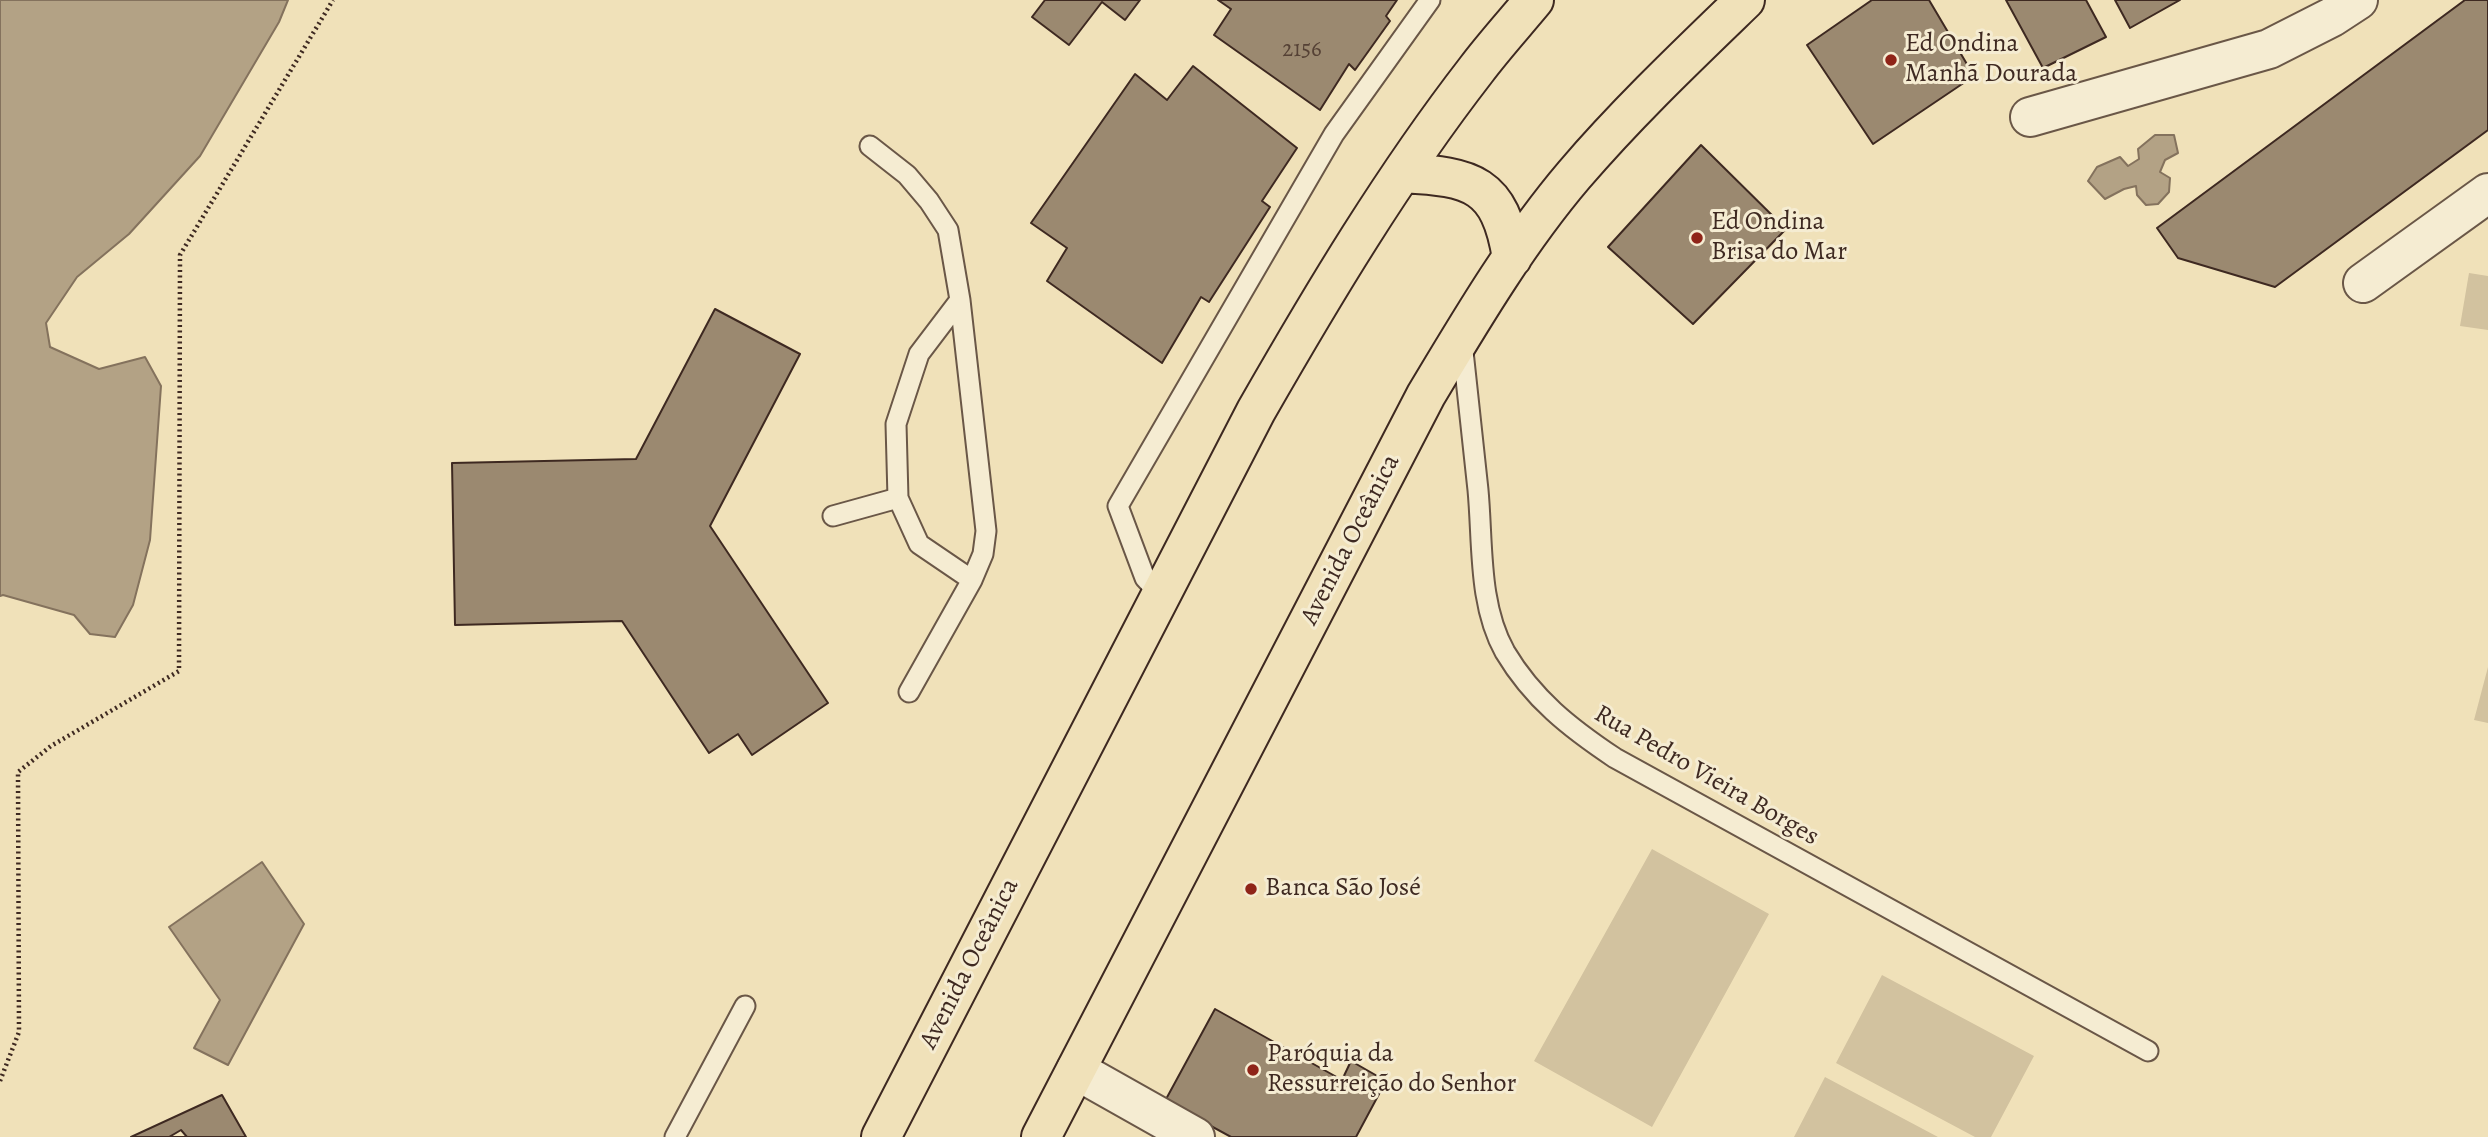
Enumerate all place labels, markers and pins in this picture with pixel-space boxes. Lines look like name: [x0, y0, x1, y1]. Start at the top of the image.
place label: Ed Ondina Manhã Dourada: [1905, 29, 2077, 90]
marker: Ed Ondina Manhã Dourada: [1883, 52, 1899, 68]
place label: Ed Ondina Brisa do Mar: [1711, 207, 1847, 268]
marker: Ed Ondina Brisa do Mar: [1689, 230, 1705, 246]
place label: Banca São José: [1265, 873, 1421, 905]
marker: Banca São José: [1243, 881, 1259, 897]
place label: Paróquia da Ressurreição do Senhor: [1267, 1039, 1516, 1100]
marker: Paróquia da Ressurreição do Senhor: [1245, 1062, 1261, 1078]

